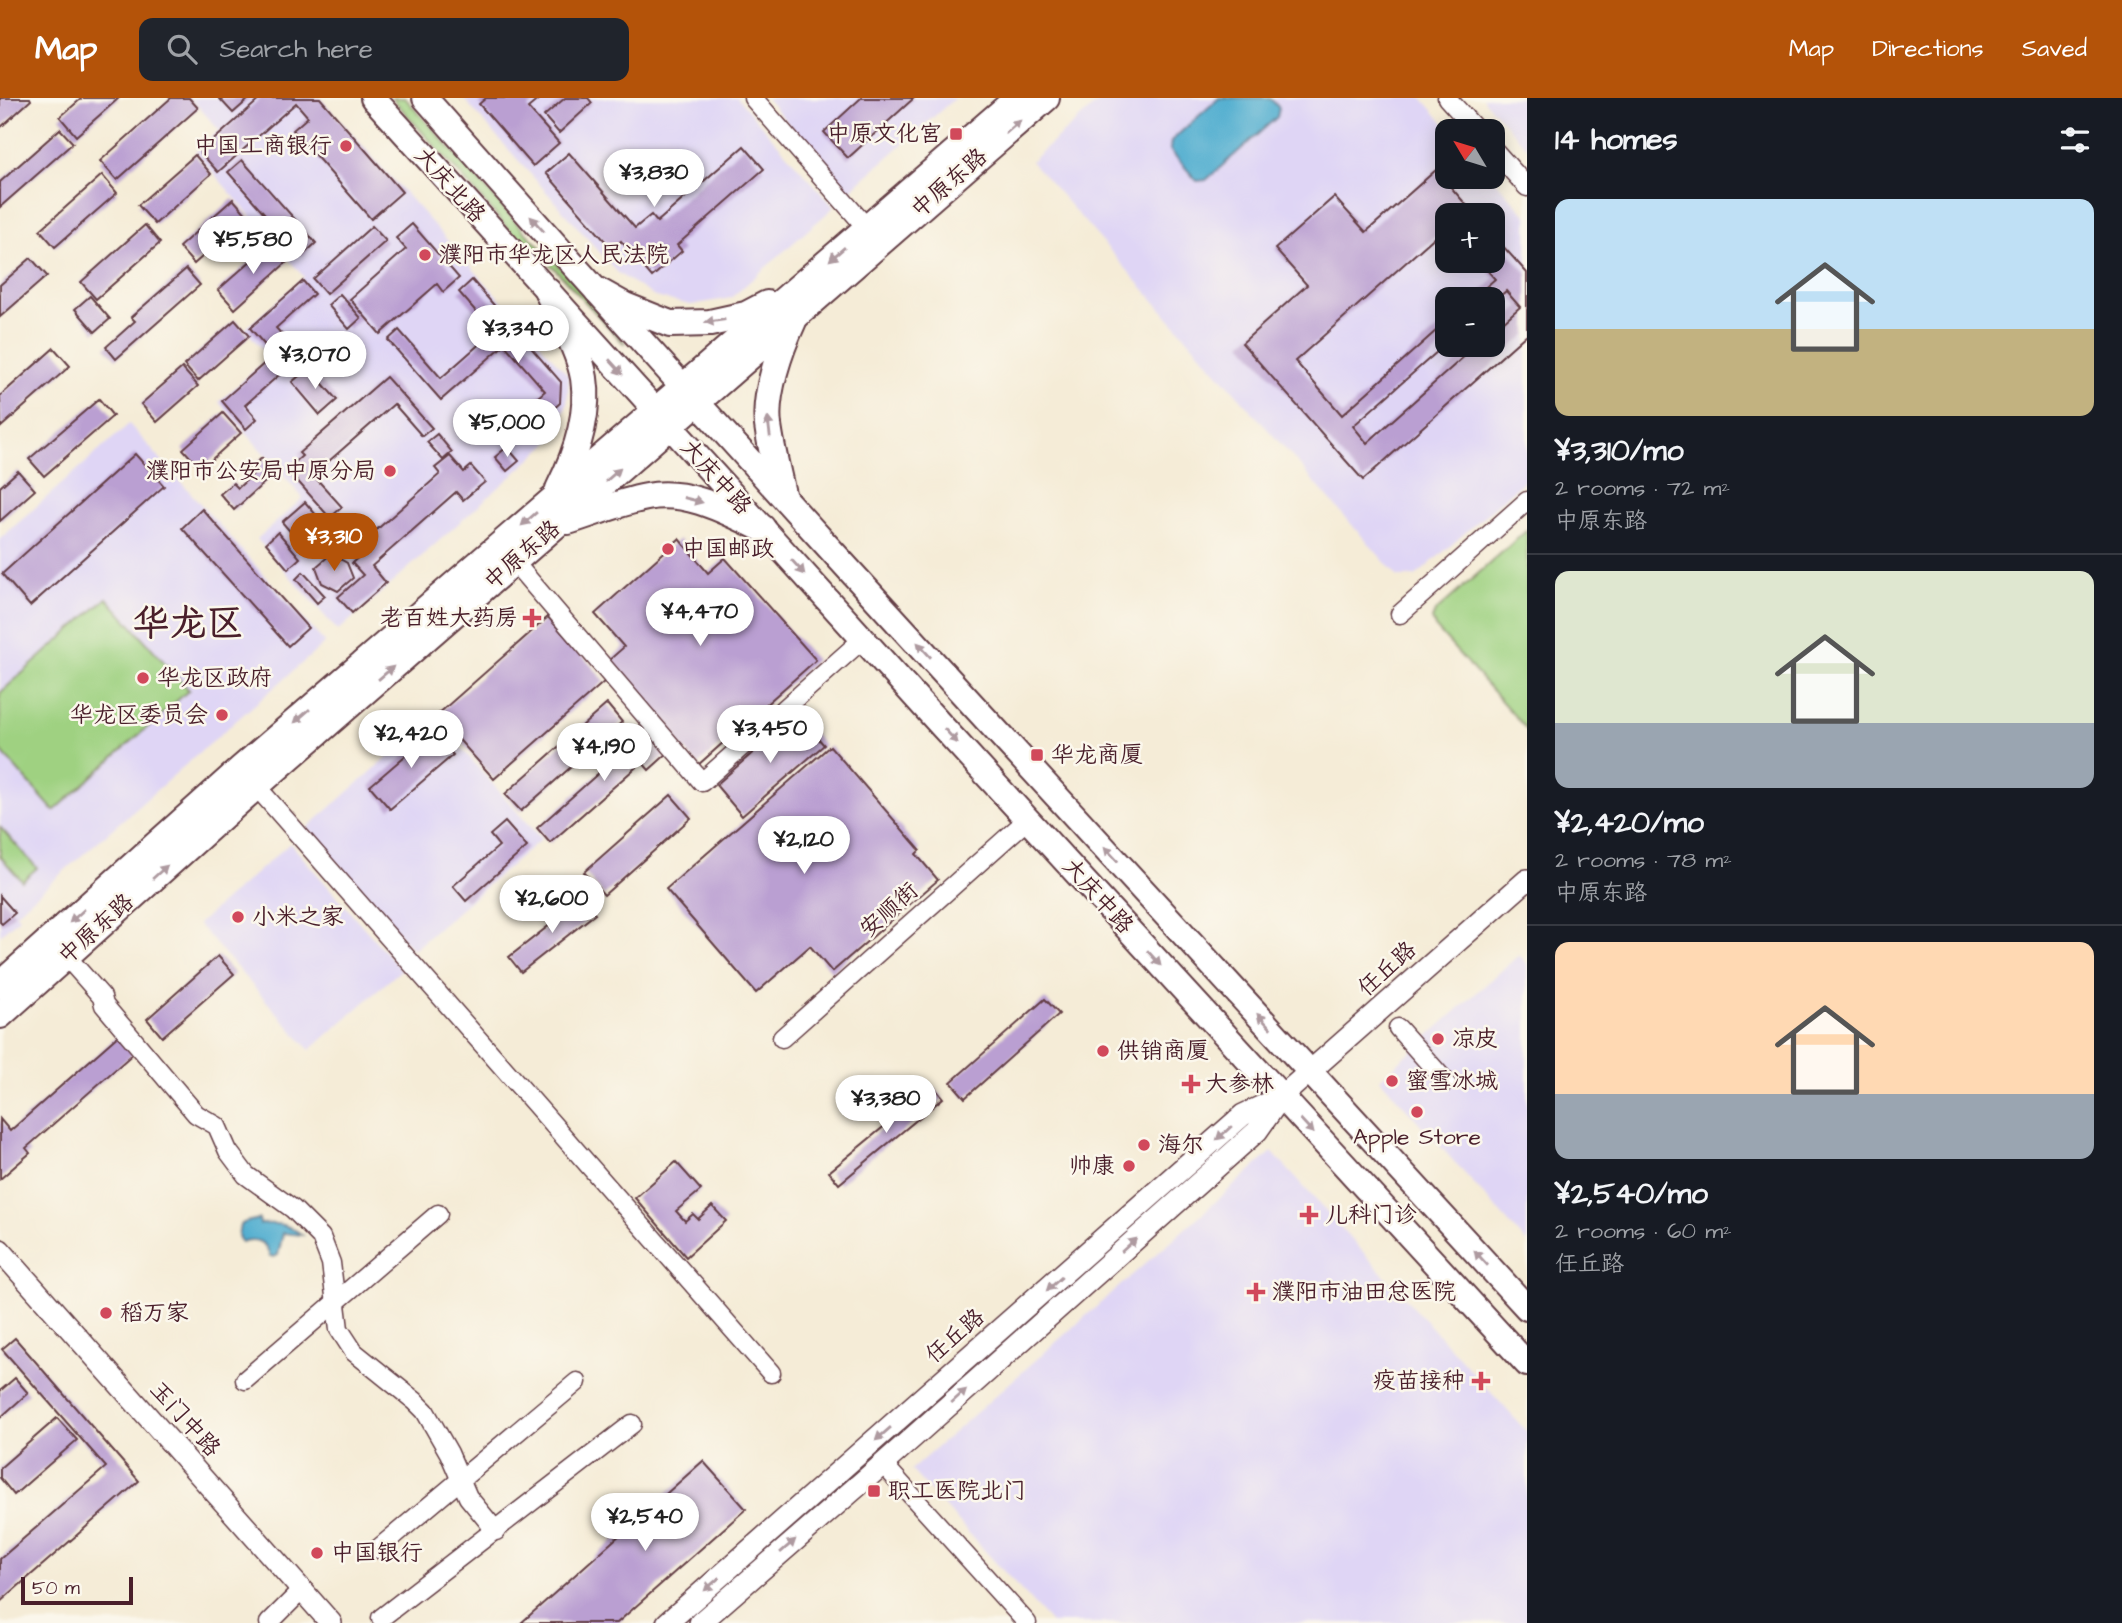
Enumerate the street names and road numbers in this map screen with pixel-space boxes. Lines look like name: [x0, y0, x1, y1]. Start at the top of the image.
street label: 大庆北路: [407, 140, 493, 230]
street label: 中原东路: [904, 141, 994, 225]
street label: 大庆中路: [673, 432, 759, 522]
street label: 中原东路: [477, 513, 567, 597]
street label: 大庆中路: [1055, 851, 1141, 941]
street label: 安顺街: [853, 875, 925, 945]
street label: 中原东路: [51, 886, 141, 972]
street label: 任丘路: [1351, 934, 1423, 1004]
street label: 任丘路: [918, 1301, 992, 1371]
street label: 玉门中路: [142, 1374, 228, 1464]

